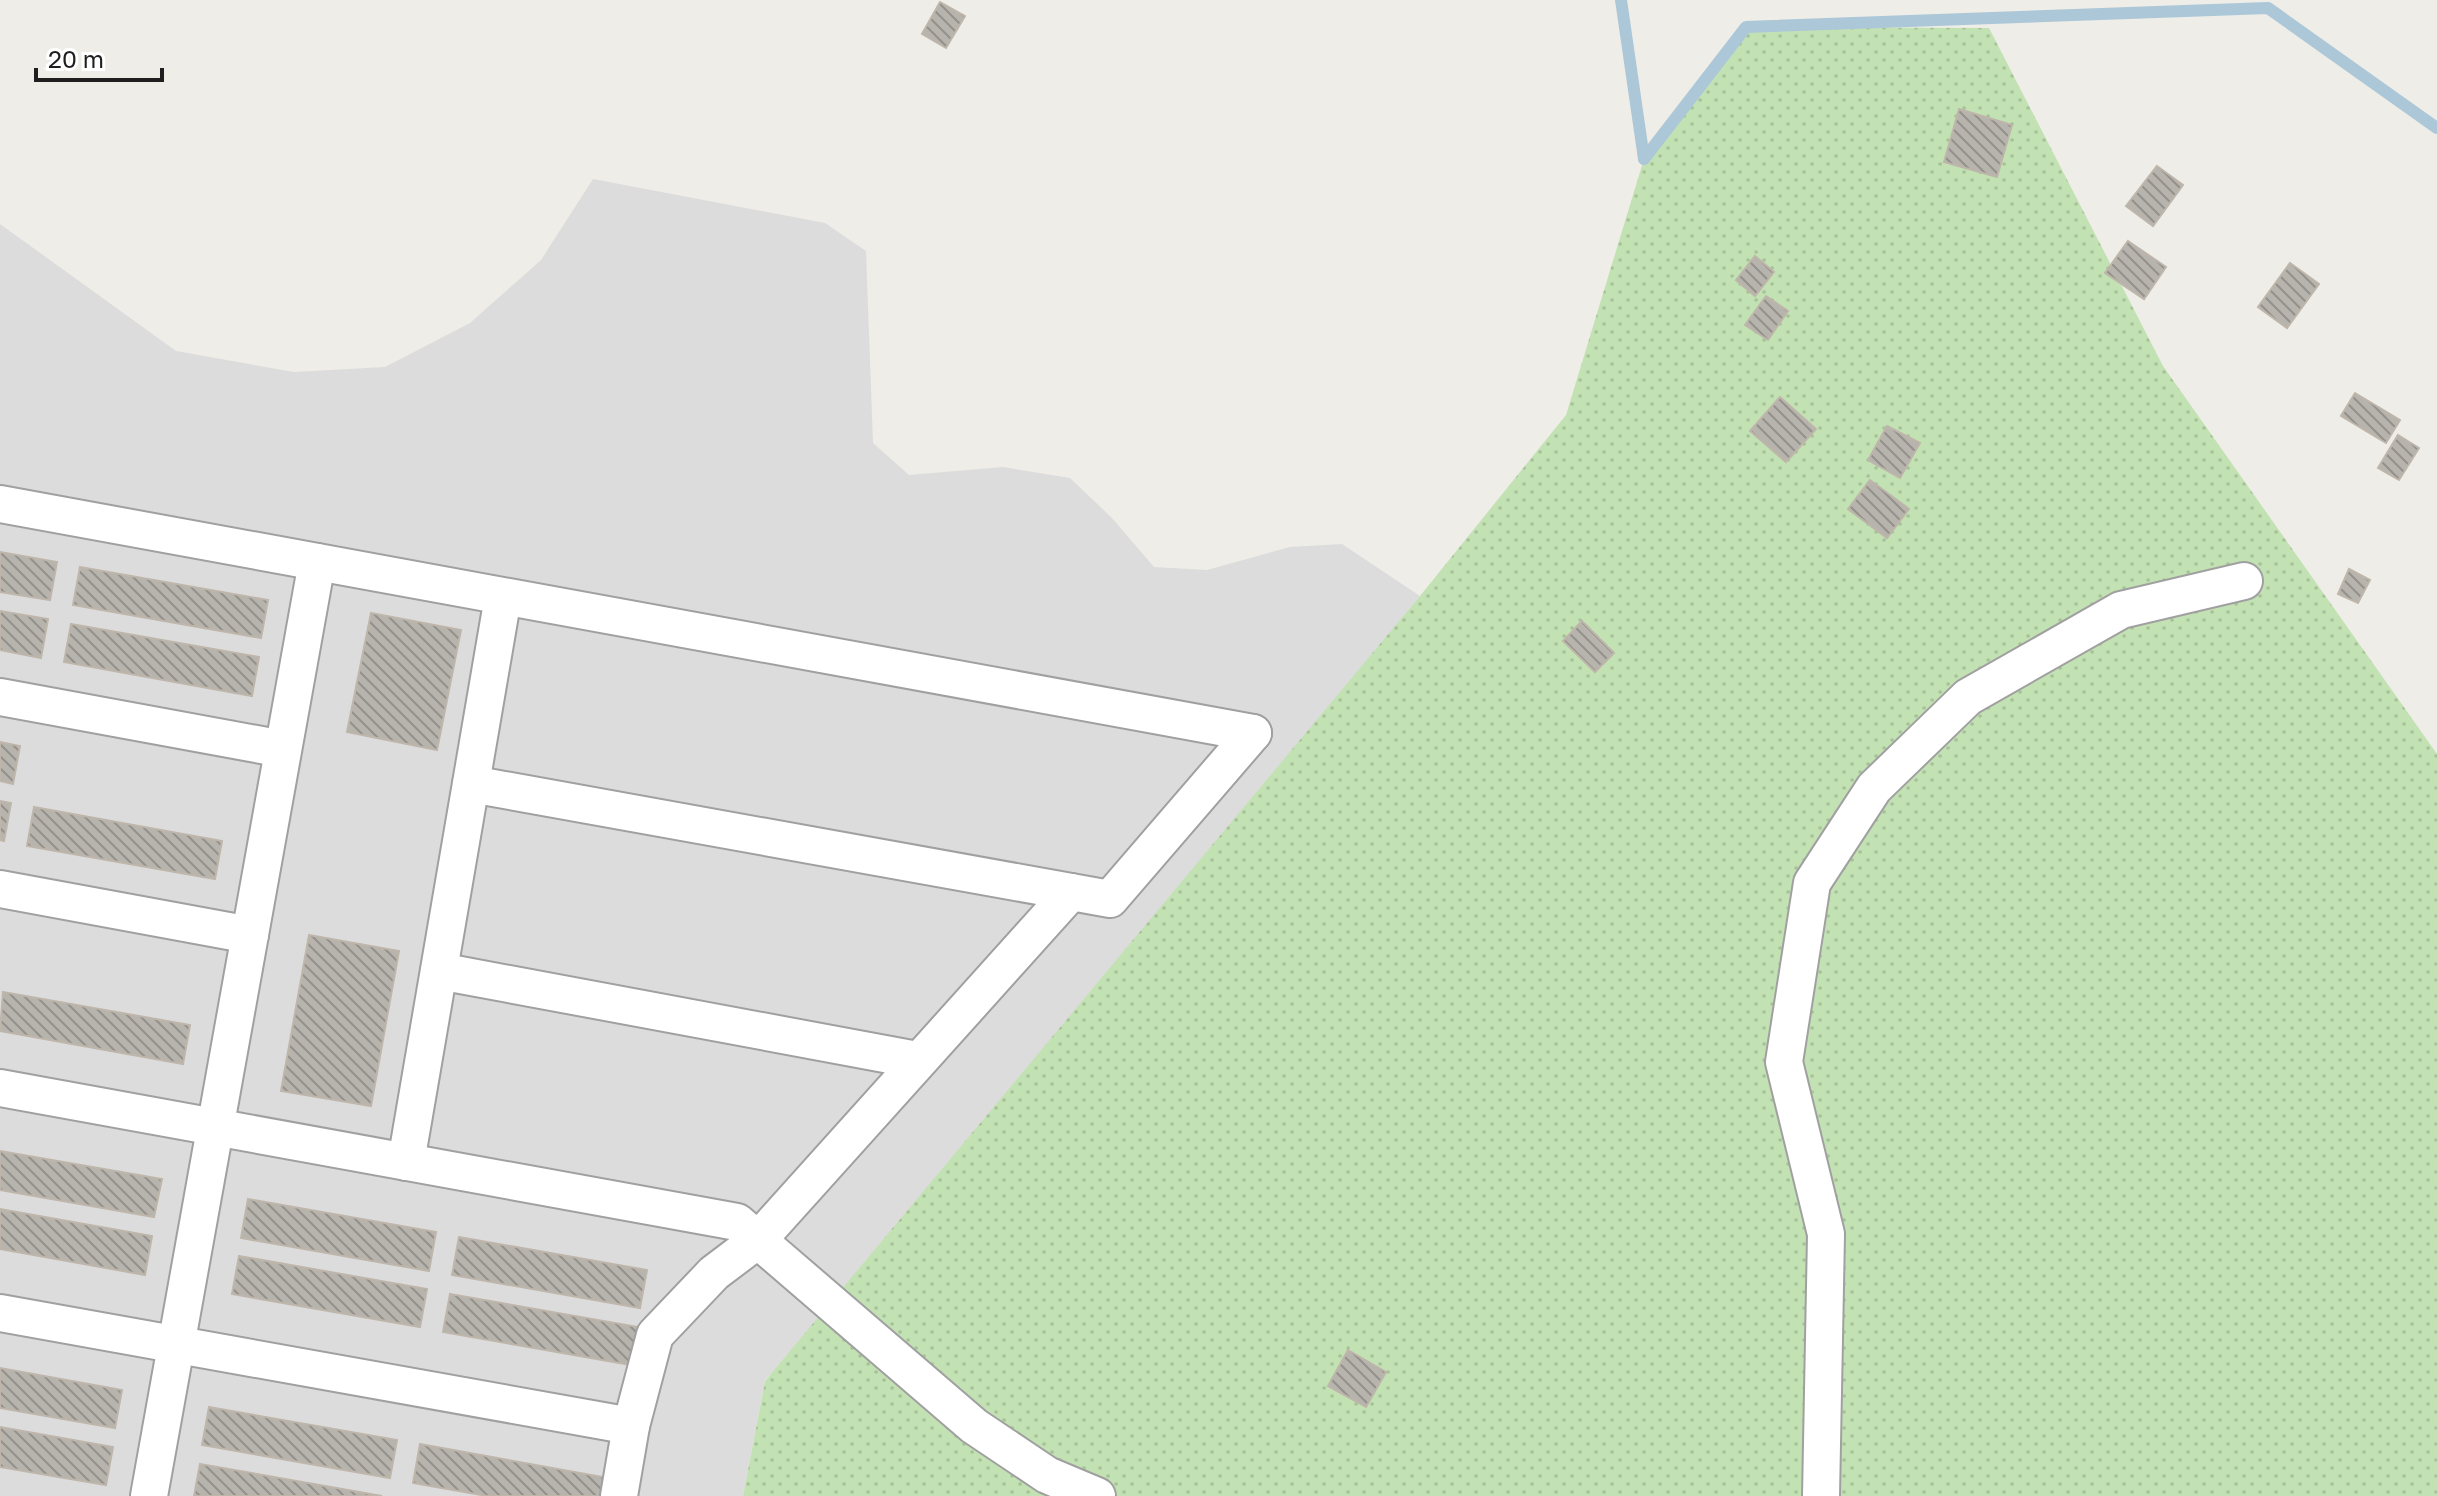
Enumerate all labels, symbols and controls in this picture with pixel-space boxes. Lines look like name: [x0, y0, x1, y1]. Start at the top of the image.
scale bar: [36, 32, 162, 82]
text: 20 m: [48, 44, 104, 73]

